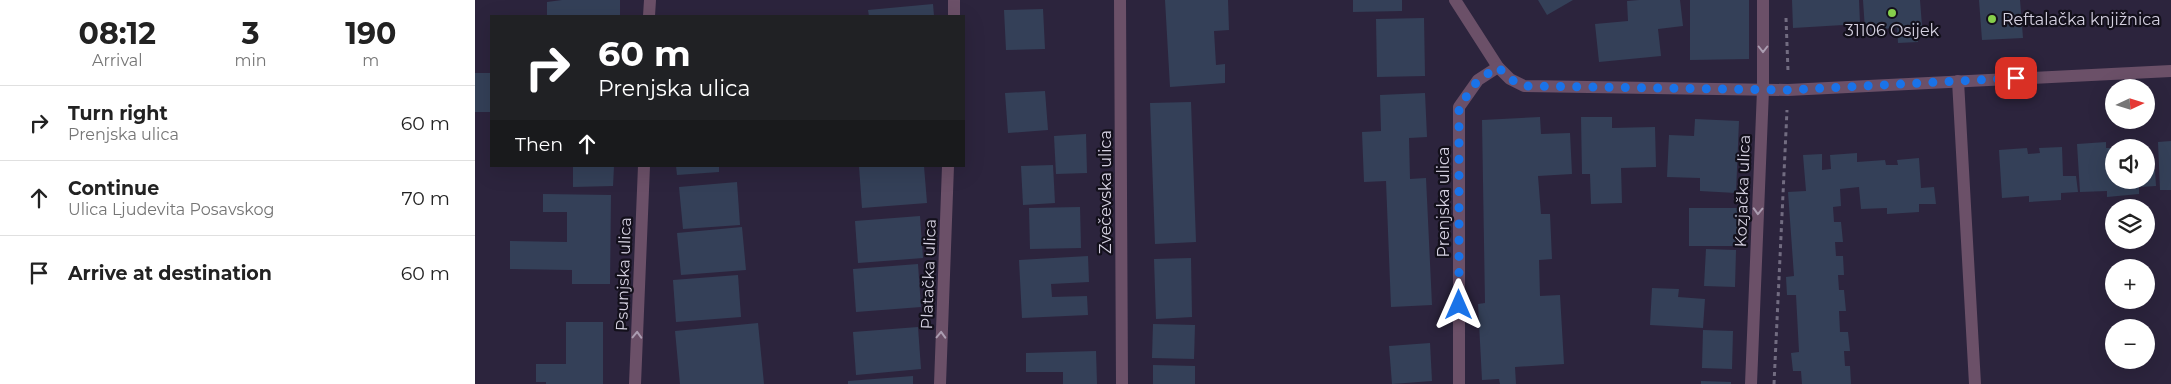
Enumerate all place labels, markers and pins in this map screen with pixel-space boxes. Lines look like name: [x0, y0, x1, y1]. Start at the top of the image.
marker: 31106 Osijek: [1886, 7, 1898, 19]
place label: Reftalačka knjižnica: [2002, 10, 2161, 29]
marker: Reftalačka knjižnica: [1986, 13, 1998, 25]
place label: 31106 Osijek: [1845, 21, 1940, 40]
pin: [1995, 57, 2037, 99]

